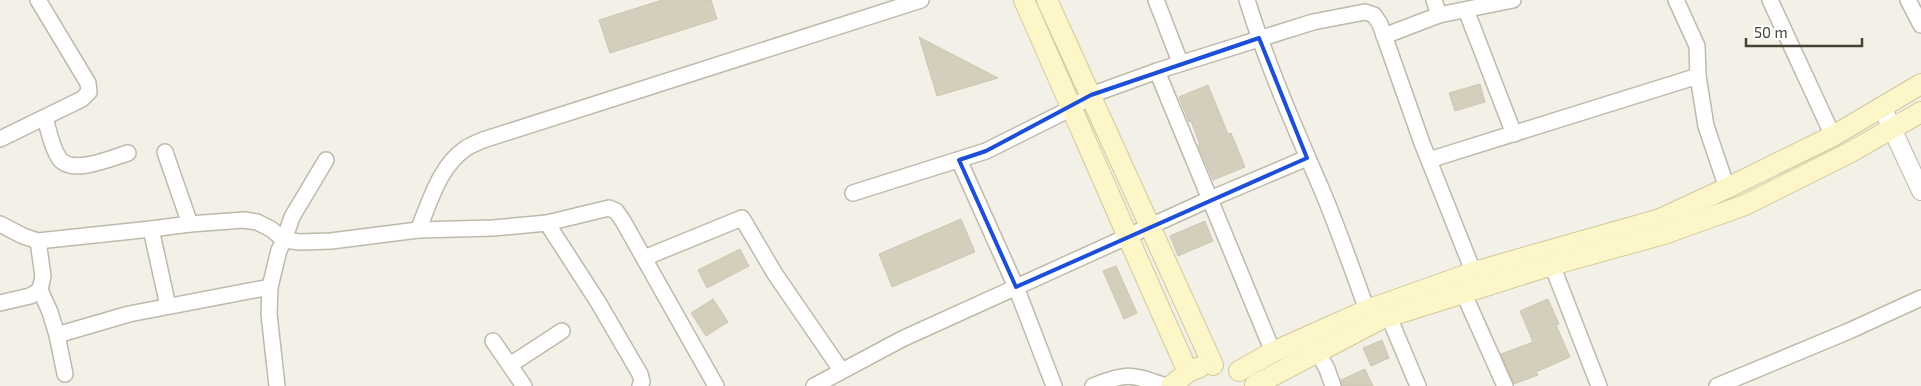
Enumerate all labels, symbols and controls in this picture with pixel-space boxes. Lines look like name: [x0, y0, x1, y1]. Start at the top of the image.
scale bar: [1746, 15, 1862, 47]
text: 50 m: [1754, 23, 1788, 41]

